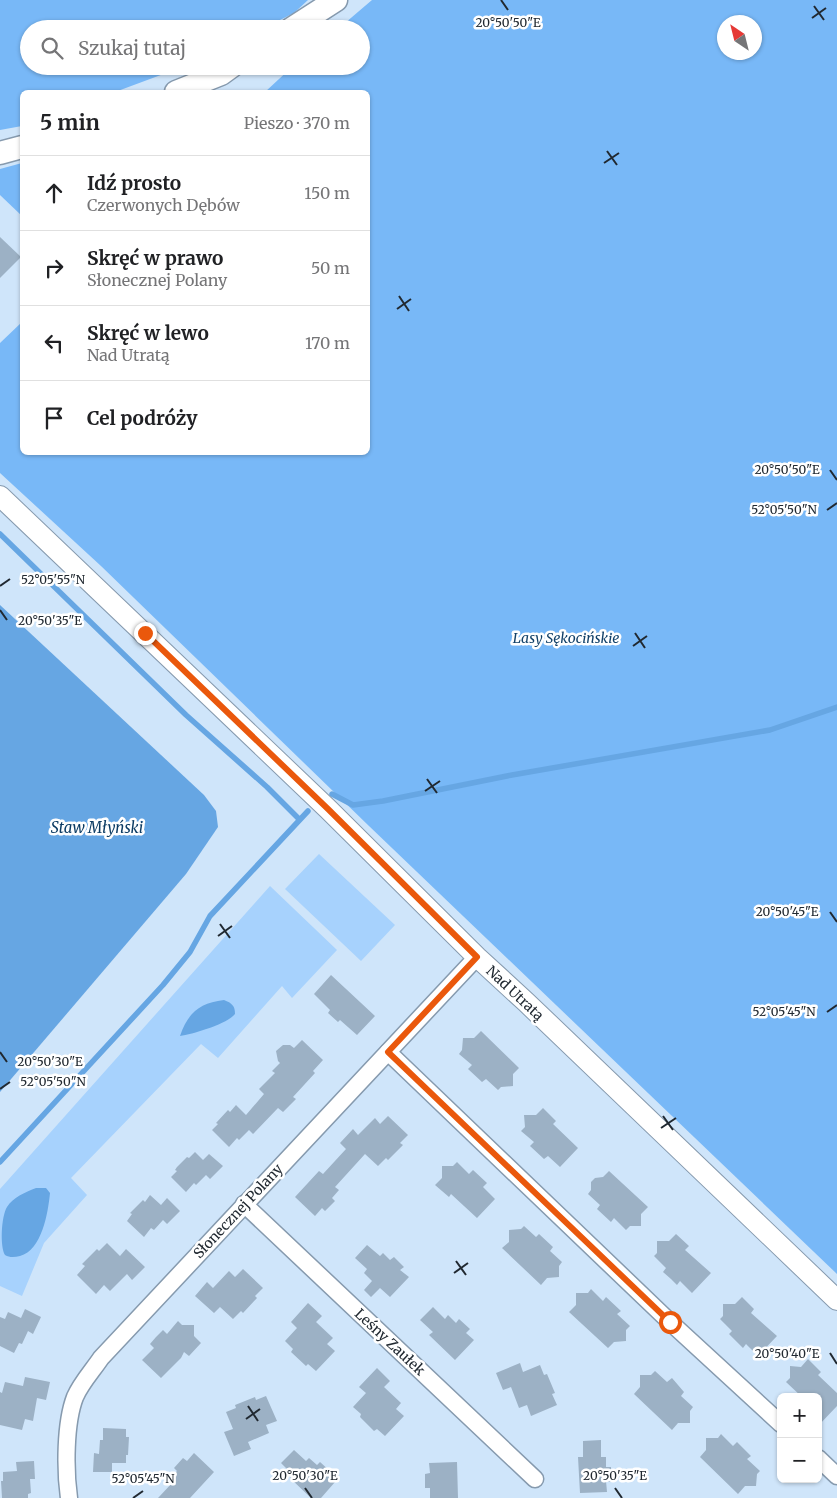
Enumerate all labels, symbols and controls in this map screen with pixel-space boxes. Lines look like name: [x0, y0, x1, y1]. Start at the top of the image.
text: 20°50'50"E: [475, 15, 541, 30]
north arrow: [717, 15, 762, 60]
search box: [20, 20, 370, 75]
icon: search: [38, 34, 66, 62]
text: Szukaj tutaj: [78, 36, 186, 60]
text: 5 min: [40, 109, 100, 136]
text: Pieszo · 370 m: [244, 113, 350, 133]
text: Idź prosto: [87, 171, 181, 195]
icon: ahead: [40, 179, 68, 207]
text: 150 m: [304, 183, 350, 203]
text: Czerwonych Dębów: [87, 195, 240, 215]
text: Skręć w prawo: [87, 246, 223, 270]
icon: right: [40, 254, 68, 282]
text: 50 m: [311, 258, 350, 278]
text: Słonecznej Polany: [87, 270, 227, 290]
text: Skręć w lewo: [87, 321, 209, 345]
icon: left: [40, 329, 68, 357]
text: 170 m: [305, 333, 350, 353]
text: Nad Utratą: [87, 345, 170, 365]
icon: arrive: [40, 404, 68, 432]
text: Cel podróży: [87, 406, 198, 430]
text: 20°50'50"E: [754, 462, 820, 477]
text: 52°05'50"N: [751, 502, 817, 517]
text: 52°05'55"N: [21, 572, 86, 587]
text: 20°50'35"E: [18, 613, 82, 628]
route end: [134, 622, 157, 645]
park label: Lasy Sękocińskie: [513, 629, 619, 647]
water label: Staw Młyński: [51, 818, 143, 837]
text: 20°50'45"E: [756, 904, 819, 919]
street label: Nad Utratą: [482, 962, 548, 1025]
text: 52°05'45"N: [752, 1004, 816, 1019]
text: 20°50'30"E: [17, 1054, 83, 1069]
text: 52°05'50"N: [20, 1074, 86, 1089]
street label: Słonecznej Polany: [190, 1159, 287, 1262]
street label: Leśny Zaułek: [351, 1305, 429, 1379]
route start: [659, 1311, 682, 1334]
text: 20°50'40"E: [755, 1346, 820, 1361]
map controls: [777, 1393, 822, 1483]
button: +: [777, 1393, 822, 1438]
button: −: [777, 1438, 822, 1483]
text: 20°50'30"E: [272, 1468, 338, 1483]
text: 20°50'35"E: [583, 1468, 647, 1483]
text: 52°05'45"N: [111, 1471, 175, 1486]

